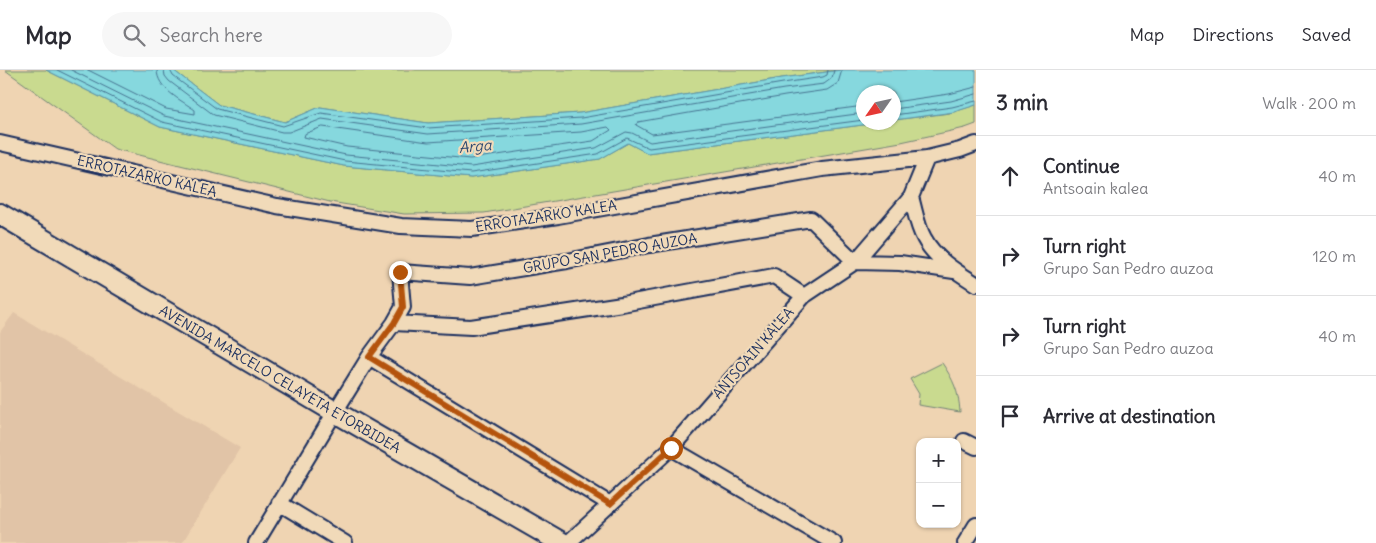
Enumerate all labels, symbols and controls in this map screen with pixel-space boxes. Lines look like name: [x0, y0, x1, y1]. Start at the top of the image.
search box: [102, 12, 452, 57]
text: Map: [25, 20, 72, 50]
icon: search: [120, 21, 148, 49]
text: Search here: [160, 23, 263, 47]
text: Map: [1129, 23, 1164, 46]
text: Directions: [1192, 23, 1274, 46]
text: Saved: [1302, 23, 1351, 46]
north arrow: [856, 85, 901, 130]
text: 3 min: [996, 89, 1048, 116]
text: Walk · 200 m: [1262, 93, 1356, 113]
water label: Arga: [458, 135, 493, 157]
street label: ERROTAZARKO KALEA: [75, 151, 219, 201]
text: Continue: [1043, 154, 1120, 178]
icon: ahead: [996, 162, 1024, 190]
text: 40 m: [1318, 166, 1356, 186]
text: Antsoain kalea: [1043, 178, 1148, 198]
street label: ERROTAZARKO KALEA: [474, 196, 618, 236]
street label: GRUPO SAN PEDRO AUZOA: [521, 229, 699, 277]
text: Turn right: [1043, 234, 1126, 258]
icon: right: [996, 242, 1024, 270]
text: 120 m: [1313, 246, 1356, 266]
text: Grupo San Pedro auzoa: [1043, 258, 1214, 278]
route end: [389, 261, 412, 284]
street label: AVENIDA MARCELO CELAYETA ETORBIDEA: [156, 301, 404, 457]
street label: ANTSOAIN KALEA: [708, 304, 798, 402]
text: Turn right: [1043, 314, 1126, 338]
icon: right: [996, 322, 1024, 350]
text: 40 m: [1318, 326, 1356, 346]
text: Grupo San Pedro auzoa: [1043, 338, 1214, 358]
icon: arrive: [996, 402, 1024, 430]
text: Arrive at destination: [1043, 404, 1216, 428]
route start: [660, 437, 683, 460]
map controls: [916, 438, 961, 528]
button: +: [916, 438, 961, 483]
button: −: [916, 483, 961, 528]

